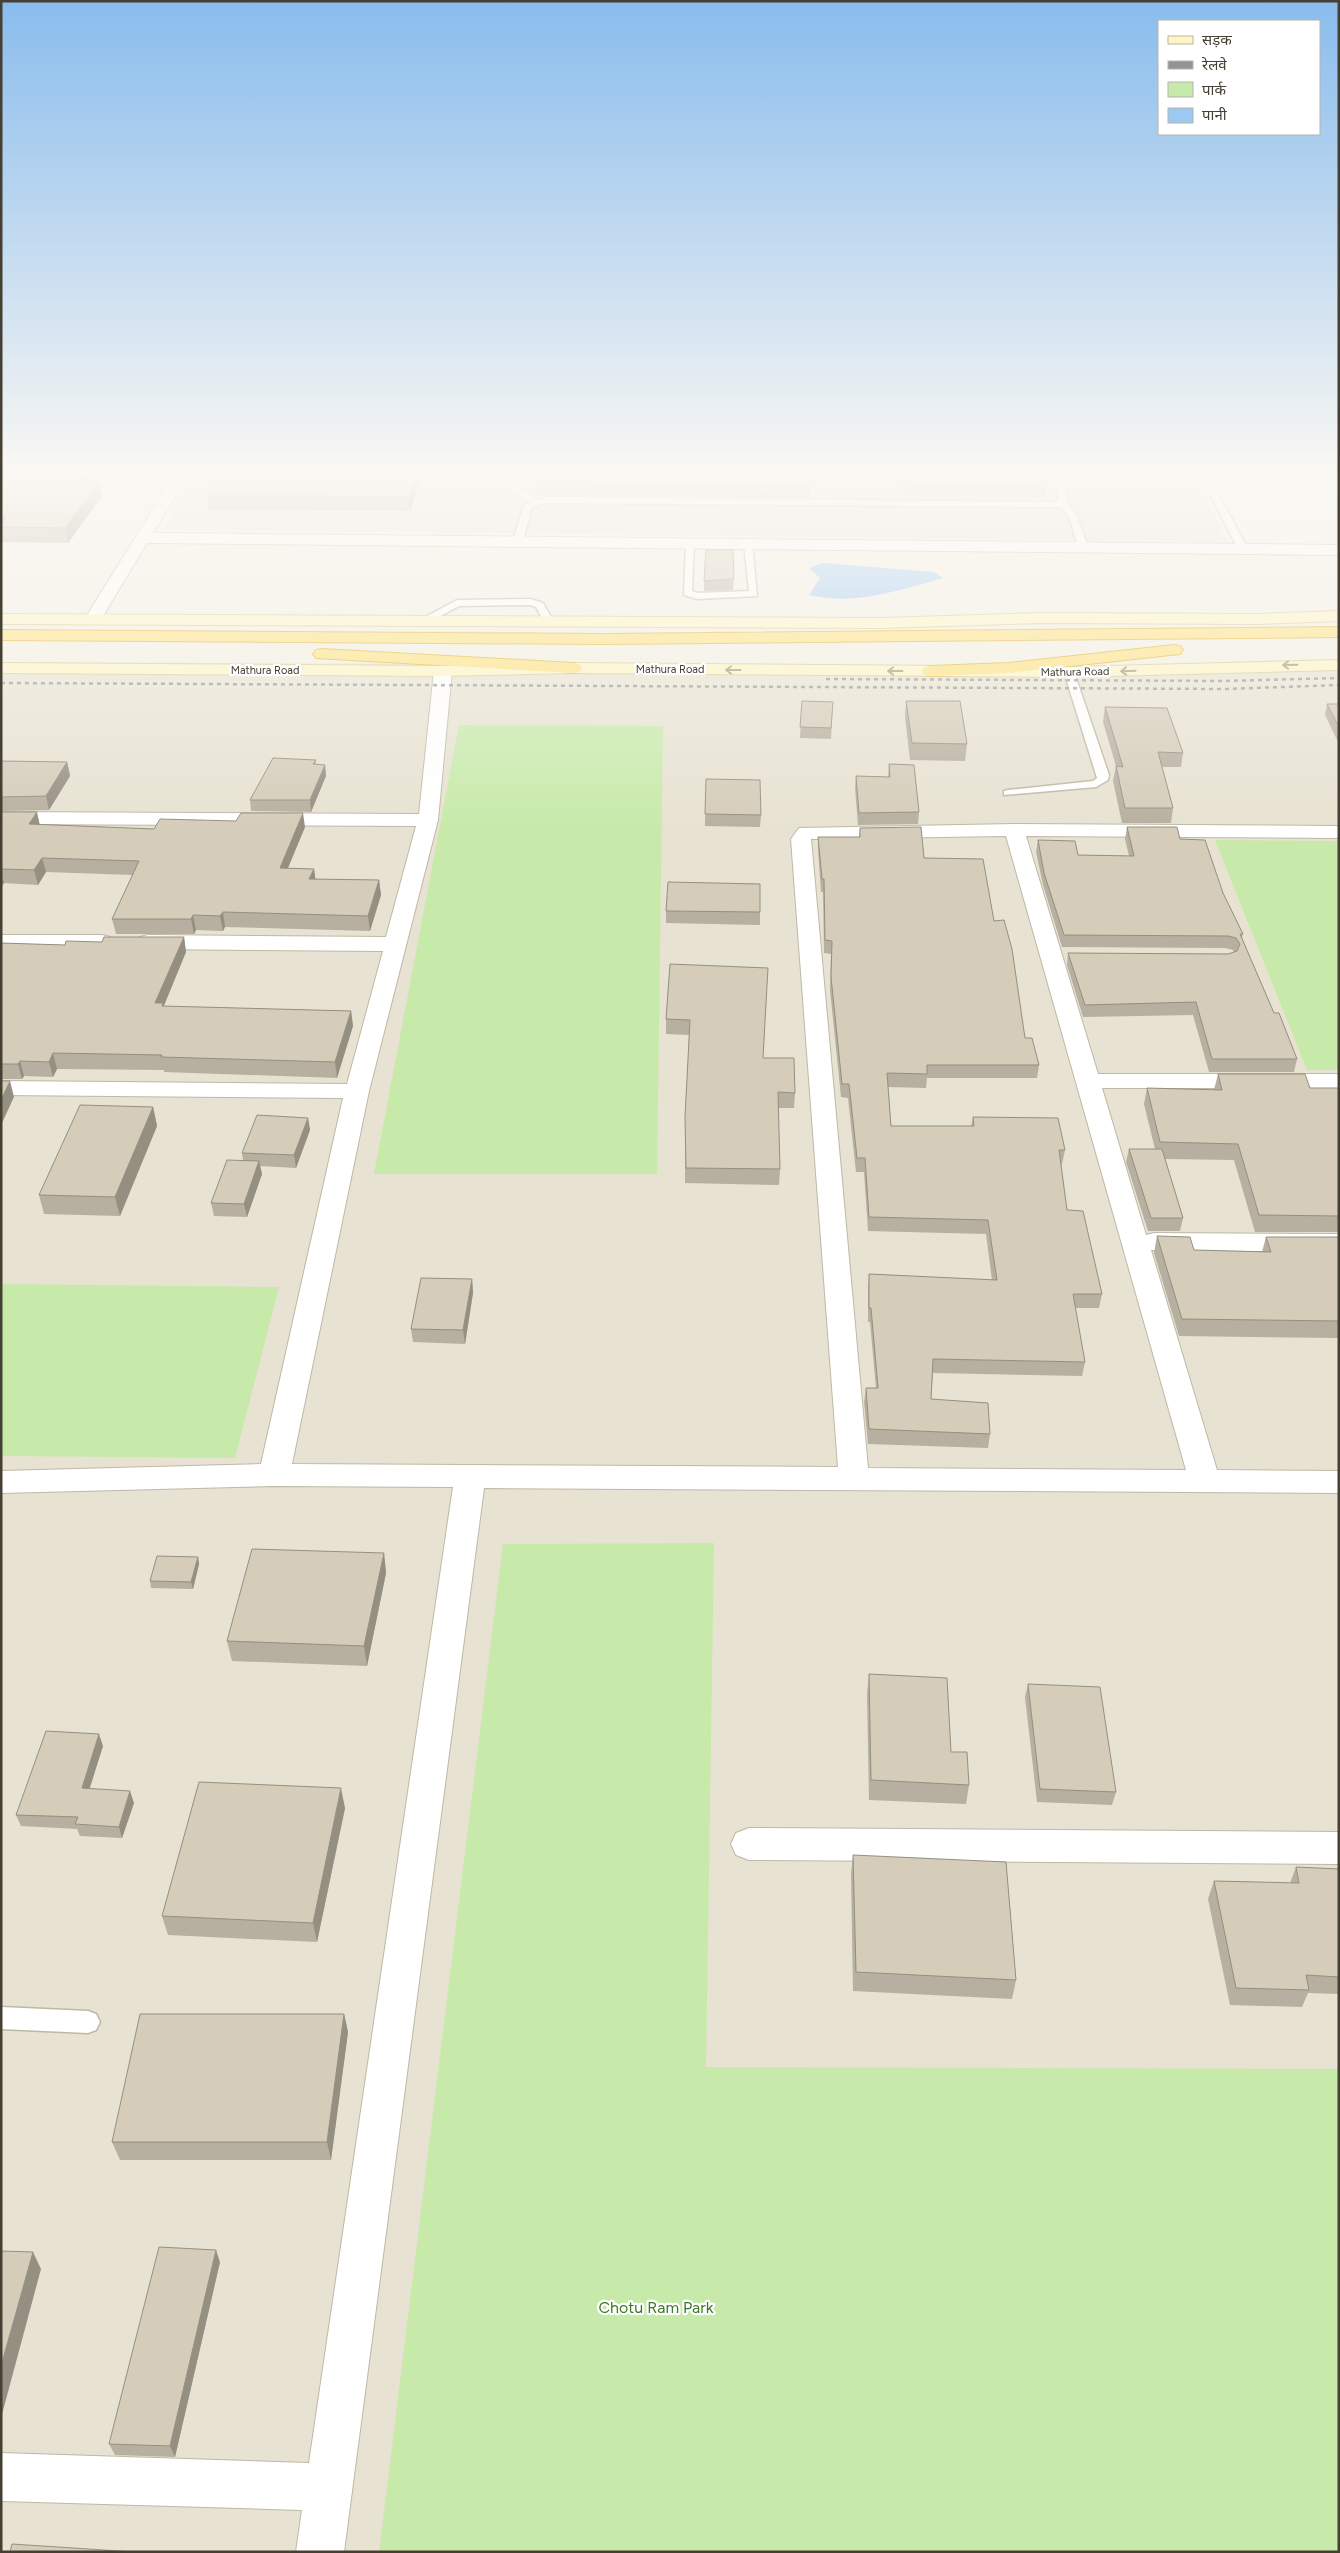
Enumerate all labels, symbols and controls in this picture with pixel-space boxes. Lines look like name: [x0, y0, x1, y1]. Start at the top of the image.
legend: [1158, 20, 1320, 135]
text: सड़क: [1202, 31, 1232, 49]
text: रेलवे: [1201, 56, 1227, 74]
text: पार्क: [1202, 81, 1226, 99]
text: पानी: [1202, 106, 1228, 124]
one-way arrow: [1282, 660, 1298, 670]
street label: Mathura Road: [636, 663, 704, 676]
street label: Mathura Road: [231, 664, 299, 677]
one-way arrow: [725, 665, 741, 674]
street label: Mathura Road: [1041, 665, 1109, 679]
one-way arrow: [887, 666, 904, 676]
one-way arrow: [1120, 666, 1136, 676]
park label: Chotu Ram Park: [599, 2298, 714, 2317]

